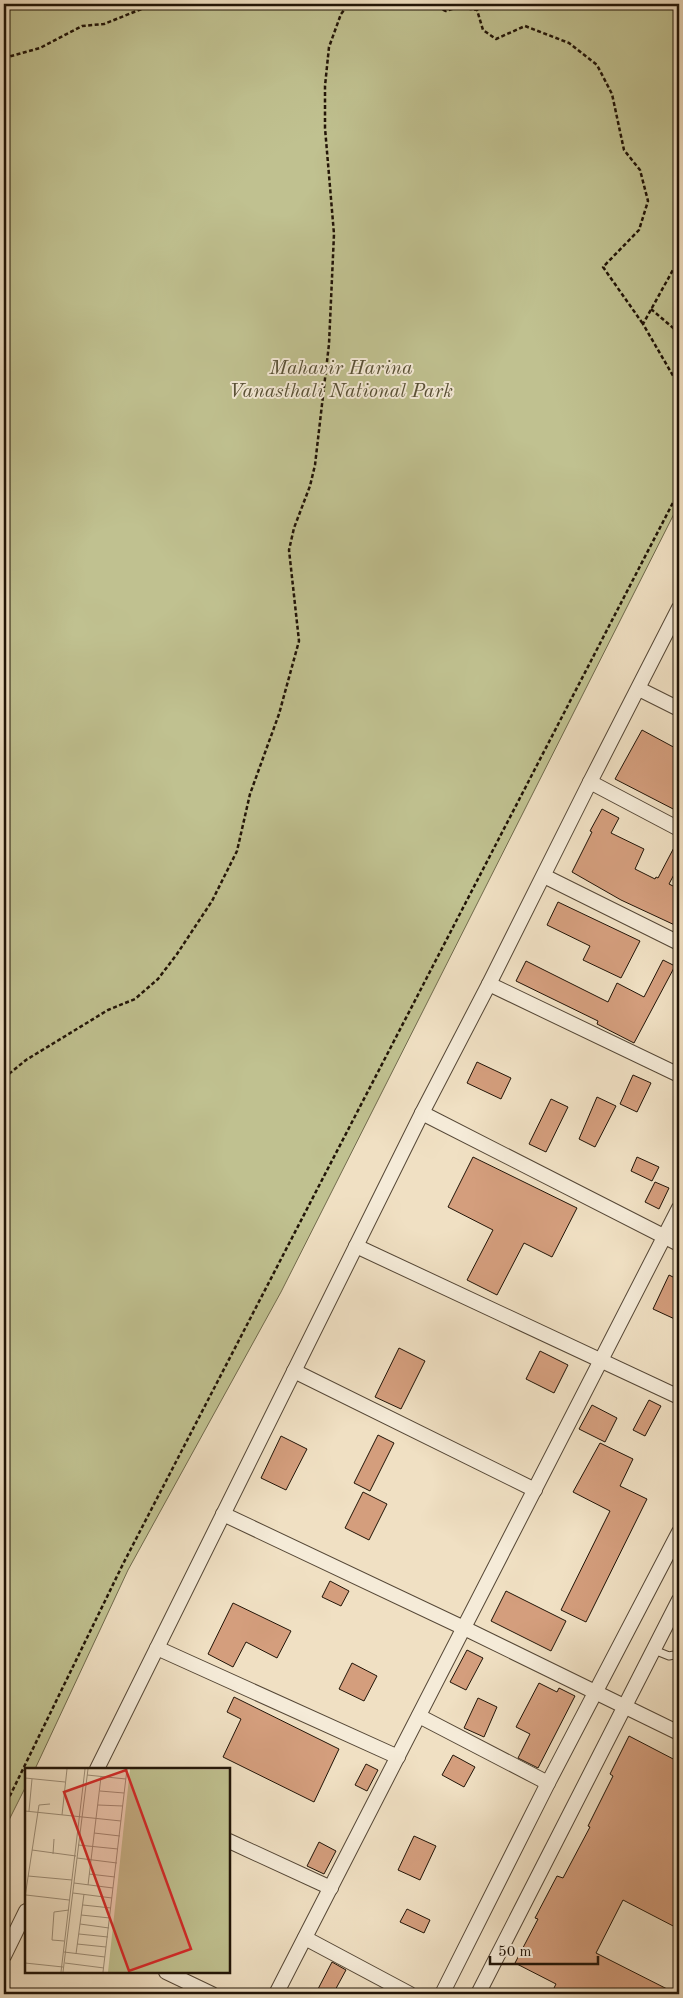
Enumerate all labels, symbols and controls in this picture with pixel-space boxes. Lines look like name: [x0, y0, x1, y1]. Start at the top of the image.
park label: Mahavir Harina Vanasthali National Park: [229, 359, 453, 402]
inset map: [25, 1768, 230, 1973]
scale bar: [490, 1933, 598, 1965]
text: 50 m: [498, 1945, 532, 1960]

